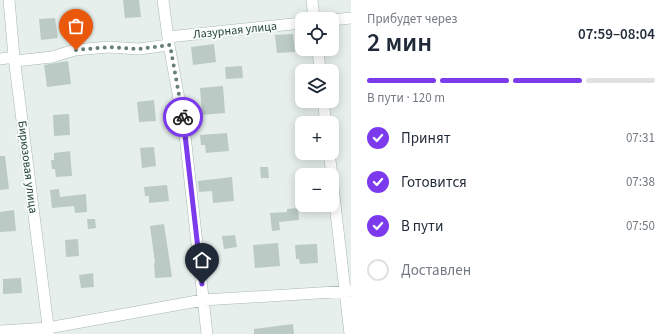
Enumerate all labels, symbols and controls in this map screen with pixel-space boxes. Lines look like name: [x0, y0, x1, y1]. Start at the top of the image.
pin: [59, 9, 93, 50]
text: Прибудет через: [367, 10, 457, 28]
map controls: [295, 12, 339, 212]
button: locate: [295, 12, 339, 56]
icon: bag: [65, 15, 87, 37]
street label: Лазурная улица: [192, 18, 278, 43]
text: 2 мин: [367, 24, 432, 61]
text: 07:59–08:04: [578, 24, 655, 45]
button: layers: [295, 64, 339, 108]
text: В пути · 120 m: [367, 89, 445, 107]
courier: [163, 97, 203, 137]
icon: bike: [172, 106, 194, 128]
button: +: [295, 116, 339, 160]
street label: Бирюзовая улица: [13, 120, 42, 214]
icon: check: [367, 127, 389, 149]
text: Принят: [401, 128, 451, 149]
text: 07:31: [626, 129, 655, 147]
button: −: [295, 168, 339, 212]
icon: check: [367, 171, 389, 193]
text: Готовится: [401, 172, 467, 193]
text: 07:38: [626, 173, 655, 191]
icon: check: [367, 215, 389, 237]
text: В пути: [401, 216, 444, 237]
text: 07:50: [626, 217, 655, 235]
pin: [185, 243, 219, 284]
icon: home: [191, 249, 213, 271]
text: Доставлен: [401, 260, 471, 281]

